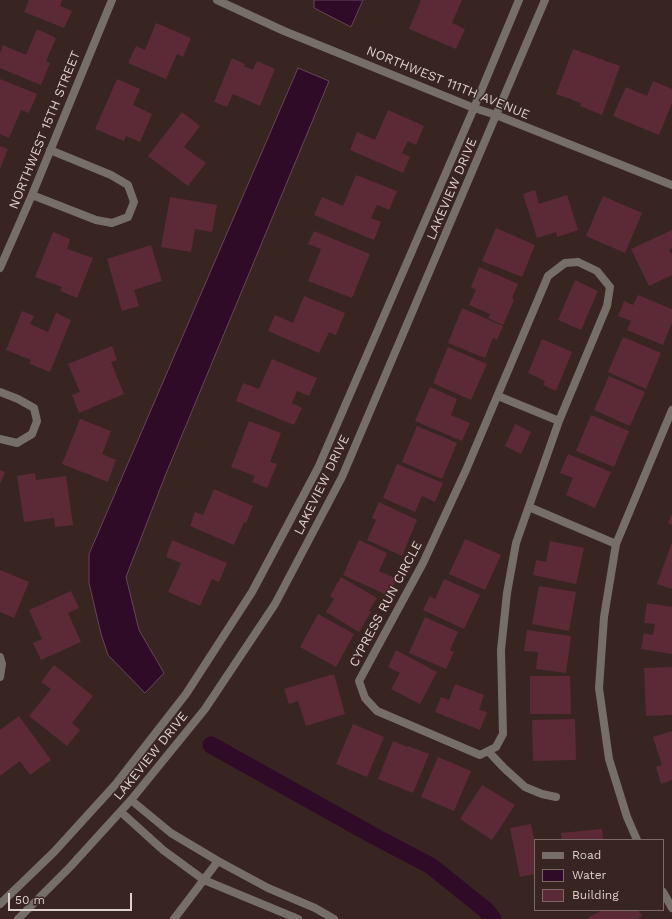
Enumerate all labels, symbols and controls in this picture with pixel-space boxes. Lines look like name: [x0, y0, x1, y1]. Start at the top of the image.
street label: NORTHWEST 111TH AVENUE: [364, 43, 532, 123]
street label: NORTHWEST 15TH STREET: [6, 49, 84, 211]
street label: LAKEVIEW DRIVE: [423, 136, 481, 242]
street label: LAKEVIEW DRIVE: [291, 432, 353, 538]
street label: CYPRESS RUN CIRCLE: [346, 538, 426, 670]
street label: LAKEVIEW DRIVE: [111, 709, 191, 803]
legend: [534, 839, 664, 911]
text: Road: [572, 848, 601, 862]
text: Water: [572, 868, 606, 882]
scale bar: [10, 885, 134, 911]
text: Building: [572, 888, 619, 902]
text: 50 m: [15, 893, 45, 907]

